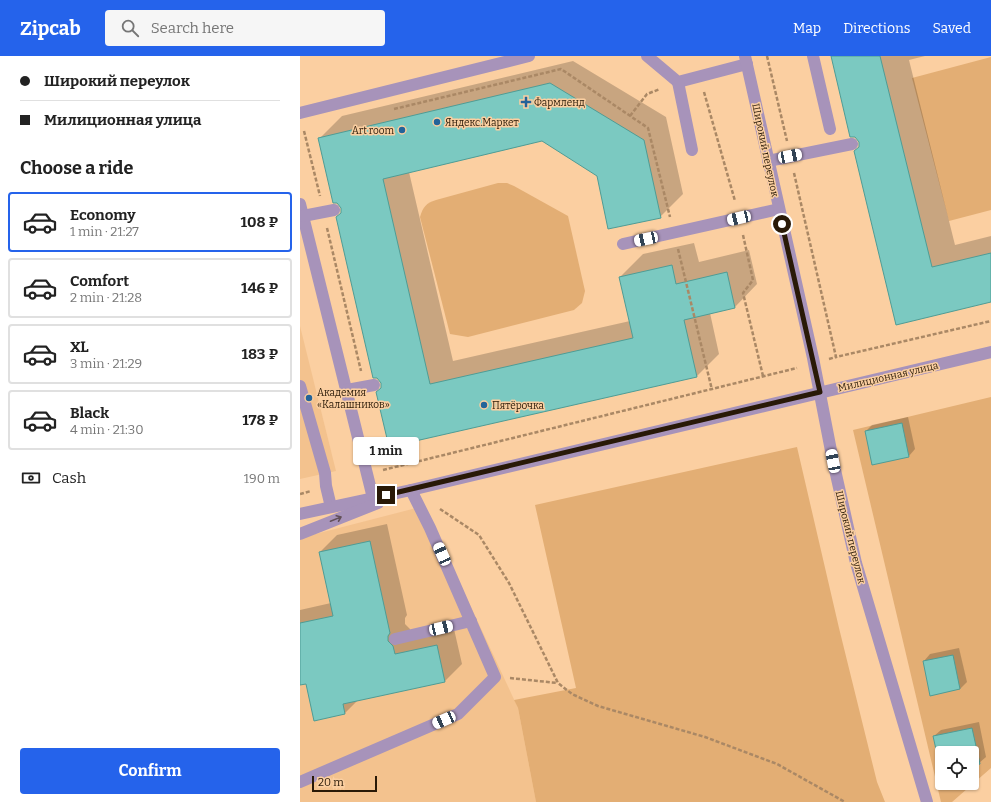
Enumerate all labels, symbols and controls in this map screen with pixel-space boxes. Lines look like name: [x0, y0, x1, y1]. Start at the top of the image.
search box: [105, 10, 385, 46]
text: Zipcab: [20, 17, 81, 40]
icon: search: [119, 17, 141, 39]
text: Search here: [151, 19, 234, 37]
text: Map: [793, 20, 821, 37]
text: Directions: [843, 20, 911, 37]
text: Saved: [933, 20, 971, 37]
text: Широкий переулок: [44, 72, 190, 90]
marker: Фармленд: [521, 97, 531, 107]
place label: Фармленд: [534, 97, 585, 109]
street label: Широкий переулок: [749, 102, 781, 198]
text: Милиционная улица: [44, 111, 201, 129]
marker: Яндекс.Маркет: [432, 117, 442, 127]
place label: Яндекс.Маркет: [445, 117, 519, 129]
place label: Art room: [352, 125, 394, 137]
marker: Art room: [397, 125, 407, 135]
car: [777, 148, 803, 164]
text: Choose a ride: [20, 157, 133, 179]
icon: car: [22, 204, 58, 240]
text: Economy: [70, 206, 136, 224]
car: [726, 209, 752, 227]
text: 108 ₽: [240, 213, 278, 231]
route start: [773, 215, 791, 233]
text: 1 min · 21:27: [70, 224, 139, 239]
car: [633, 231, 659, 247]
icon: car: [22, 270, 58, 306]
text: Comfort: [70, 272, 129, 290]
text: 146 ₽: [241, 279, 278, 297]
text: 2 min · 21:28: [70, 290, 142, 305]
icon: car: [22, 336, 58, 372]
text: XL: [70, 338, 89, 356]
text: 183 ₽: [242, 345, 278, 363]
text: 3 min · 21:29: [70, 356, 142, 371]
street label: Милиционная улица: [837, 359, 940, 394]
place label: Академия «Калашников»: [317, 387, 390, 411]
marker: Академия «Калашников»: [304, 393, 314, 403]
marker: Пятёрочка: [479, 400, 489, 410]
place label: Пятёрочка: [492, 400, 544, 412]
icon: car: [22, 402, 58, 438]
text: Black: [70, 404, 109, 422]
text: 178 ₽: [242, 411, 278, 429]
text: 4 min · 21:30: [70, 422, 143, 437]
callout: 1 min: [353, 437, 419, 465]
text: 1 min: [370, 443, 402, 458]
car: [825, 448, 841, 474]
icon: cash: [20, 467, 42, 489]
text: Cash: [52, 469, 86, 487]
text: 190 m: [244, 471, 280, 486]
route end: [377, 486, 395, 504]
street label: Широкий переулок: [833, 490, 867, 585]
one-way arrow: [330, 515, 342, 523]
car: [432, 541, 452, 567]
car: [428, 619, 454, 637]
car: [431, 710, 457, 730]
map controls: [935, 746, 979, 790]
button: locate: [935, 746, 979, 790]
button: Confirm: [20, 748, 280, 794]
scale bar: [312, 774, 377, 793]
text: 20 m: [318, 776, 344, 789]

